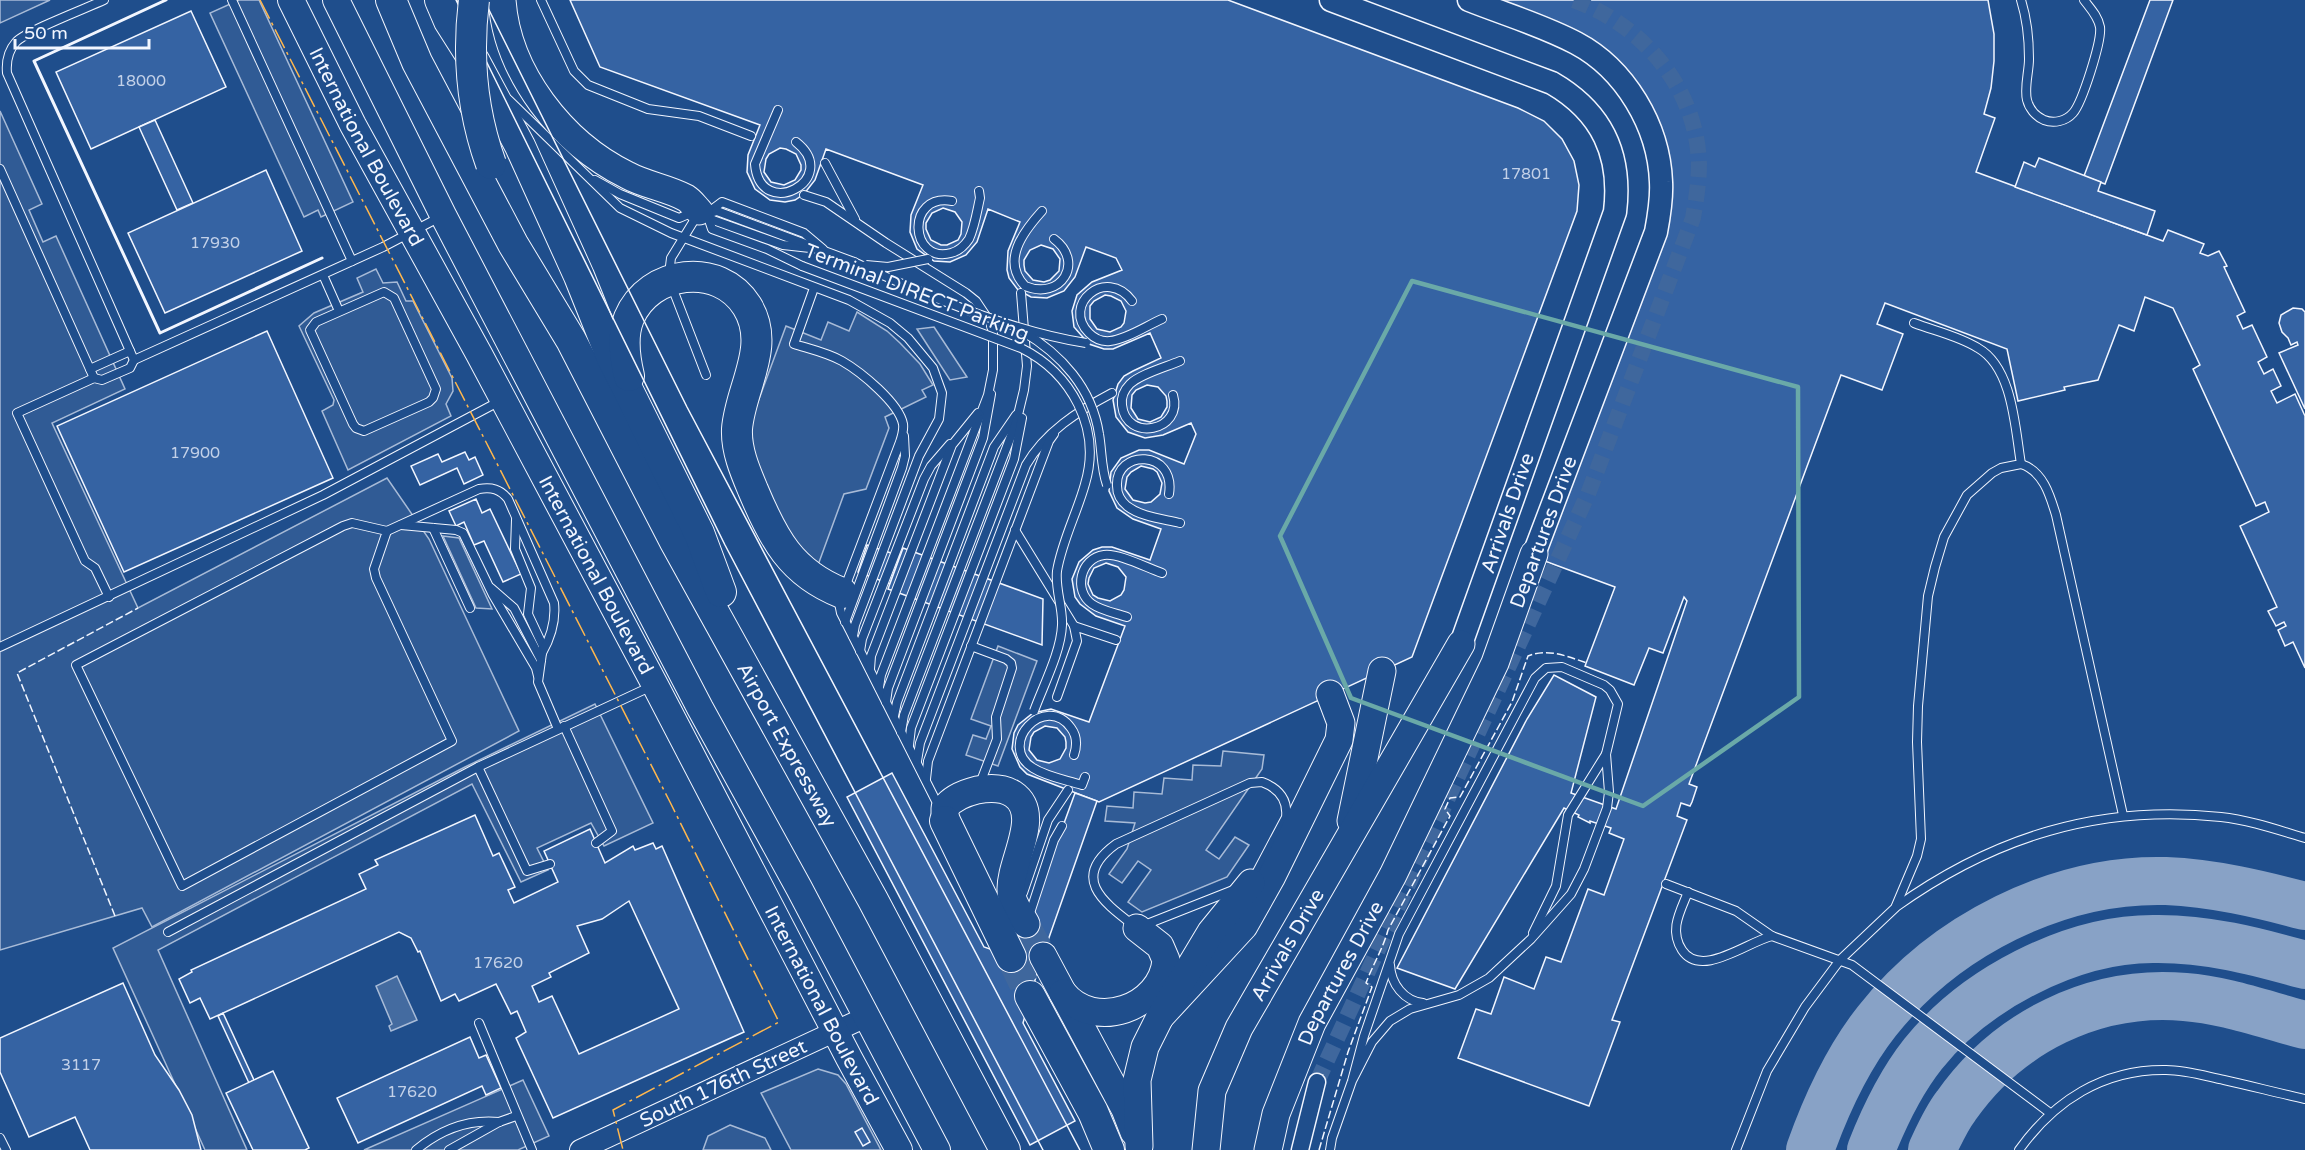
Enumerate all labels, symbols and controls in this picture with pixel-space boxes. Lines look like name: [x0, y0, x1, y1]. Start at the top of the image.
scale bar: [15, 12, 148, 50]
text: 50 m: [24, 22, 68, 44]
street label: International Boulevard: [303, 44, 428, 251]
house number: 18000: [116, 71, 166, 91]
house number: 17801: [1501, 164, 1551, 184]
house number: 17930: [190, 233, 240, 253]
street label: Terminal DIRECT Parking: [801, 239, 1032, 347]
house number: 17900: [170, 443, 220, 463]
street label: Arrivals Drive: [1476, 450, 1540, 577]
street label: Departures Drive: [1505, 453, 1583, 612]
street label: International Boulevard: [533, 472, 658, 679]
street label: Airport Expressway: [731, 659, 841, 832]
street label: Arrivals Drive: [1246, 885, 1330, 1006]
street label: Departures Drive: [1293, 897, 1389, 1049]
street label: International Boulevard: [759, 902, 883, 1110]
house number: 17620: [473, 953, 523, 973]
street label: South 176th Street: [636, 1035, 811, 1133]
house number: 3117: [61, 1055, 101, 1075]
house number: 17620: [387, 1082, 437, 1102]

